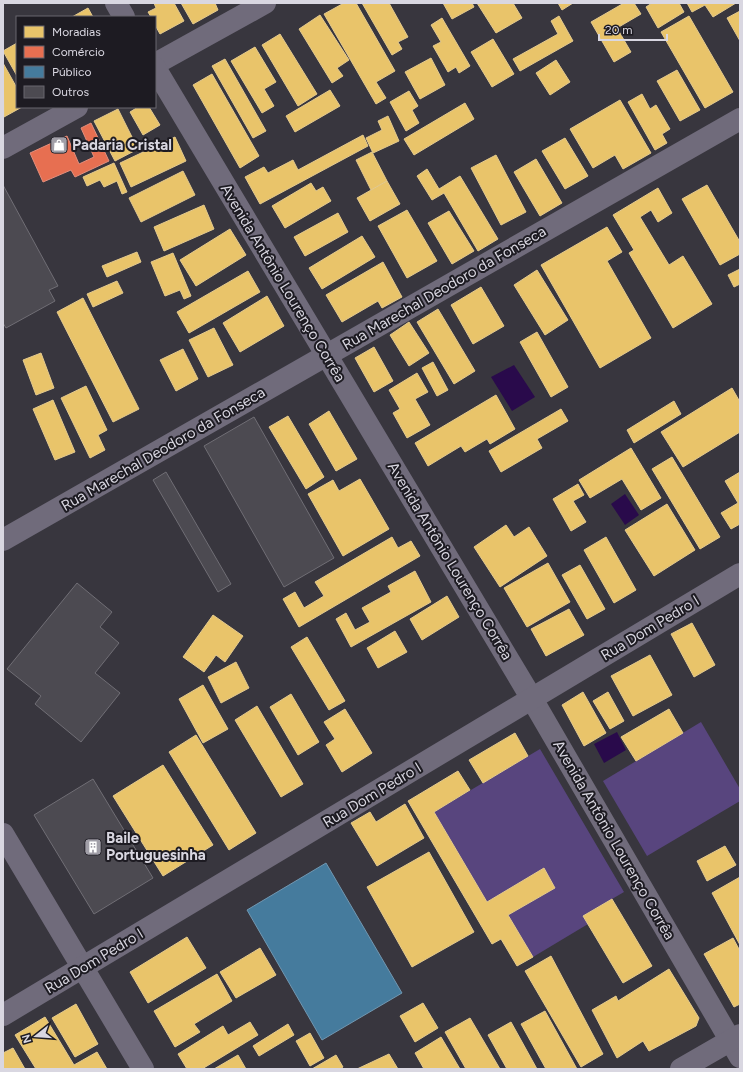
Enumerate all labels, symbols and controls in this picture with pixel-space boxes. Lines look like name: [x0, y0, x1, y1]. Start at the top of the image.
legend: [16, 16, 156, 108]
scale bar: [599, 16, 667, 42]
text: 20 m: [605, 23, 633, 37]
text: Moradias: [52, 25, 101, 39]
text: Comércio: [52, 45, 105, 59]
text: Público: [52, 65, 92, 79]
text: Outros: [52, 85, 90, 99]
shop icon: Padaria Cristal: [49, 135, 69, 155]
place label: Padaria Cristal: [72, 136, 172, 154]
street label: Avenida Antônio Lourenço Corrêa: [217, 181, 349, 385]
street label: Rua Marechal Deodoro da Fonseca: [339, 222, 549, 354]
street label: Rua Marechal Deodoro da Fonseca: [58, 383, 268, 515]
street label: Avenida Antônio Lourenço Corrêa: [384, 459, 516, 663]
street label: Rua Dom Pedro I: [598, 592, 702, 664]
street label: Avenida Antônio Lourenço Corrêa: [549, 737, 679, 943]
street label: Rua Dom Pedro I: [320, 759, 424, 831]
place label: Baile Portuguesinha: [106, 829, 206, 864]
building icon: Baile Portuguesinha: [83, 837, 103, 857]
street label: Rua Dom Pedro I: [42, 925, 146, 997]
north arrow: [16, 1016, 56, 1056]
text: N: [19, 1033, 34, 1045]

